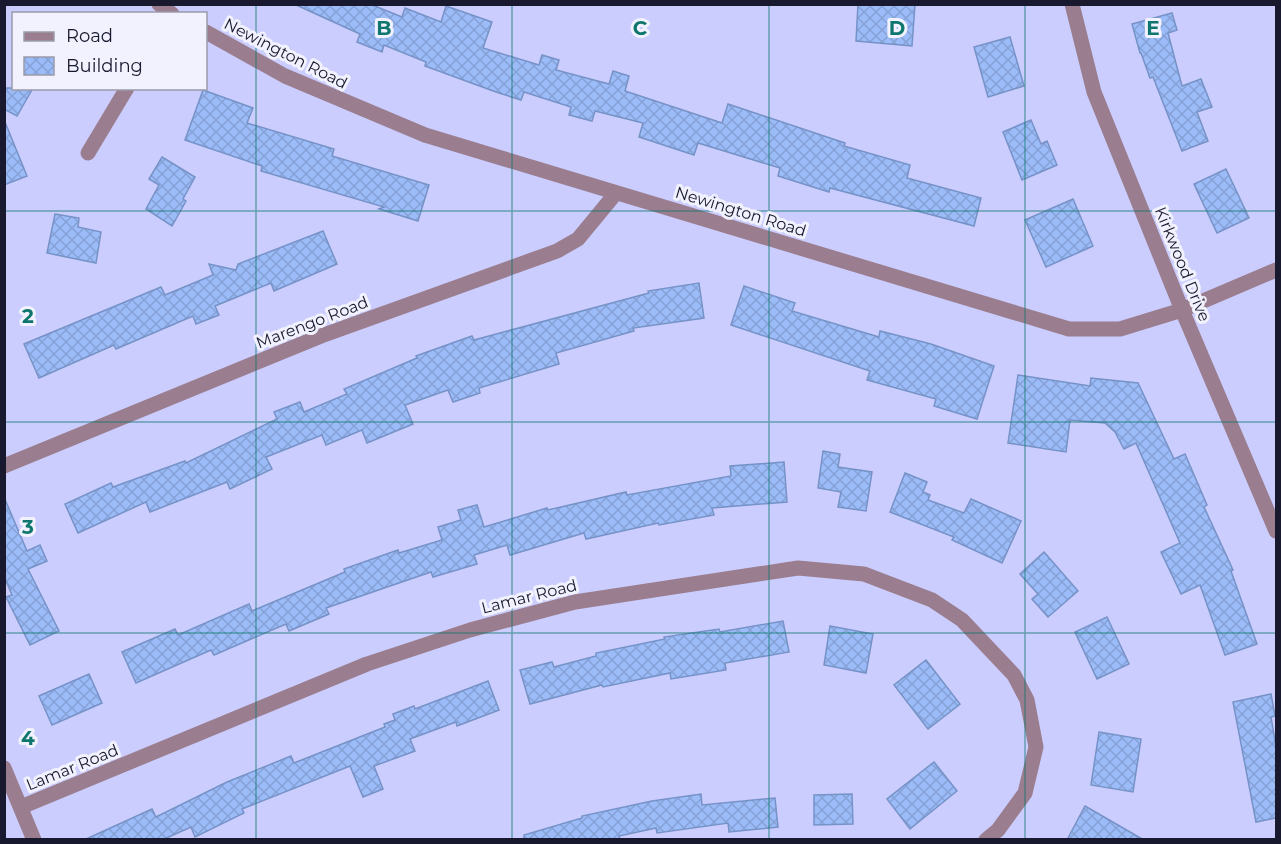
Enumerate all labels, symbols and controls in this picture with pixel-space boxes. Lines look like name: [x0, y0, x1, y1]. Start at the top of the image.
legend: [12, 12, 207, 90]
street label: Newington Road: [221, 14, 351, 93]
text: B: [376, 16, 392, 40]
text: C: [633, 16, 648, 40]
text: D: [889, 16, 905, 40]
text: E: [1146, 16, 1160, 40]
text: Road: [66, 25, 113, 47]
text: Building: [66, 55, 143, 77]
street label: Newington Road: [673, 183, 809, 240]
street label: Kirkwood Drive: [1151, 204, 1214, 324]
street label: Marengo Road: [253, 292, 371, 353]
text: 2: [22, 304, 34, 328]
text: 3: [21, 515, 34, 539]
street label: Lamar Road: [479, 575, 579, 618]
text: 4: [21, 726, 35, 750]
street label: Lamar Road: [23, 740, 121, 795]

